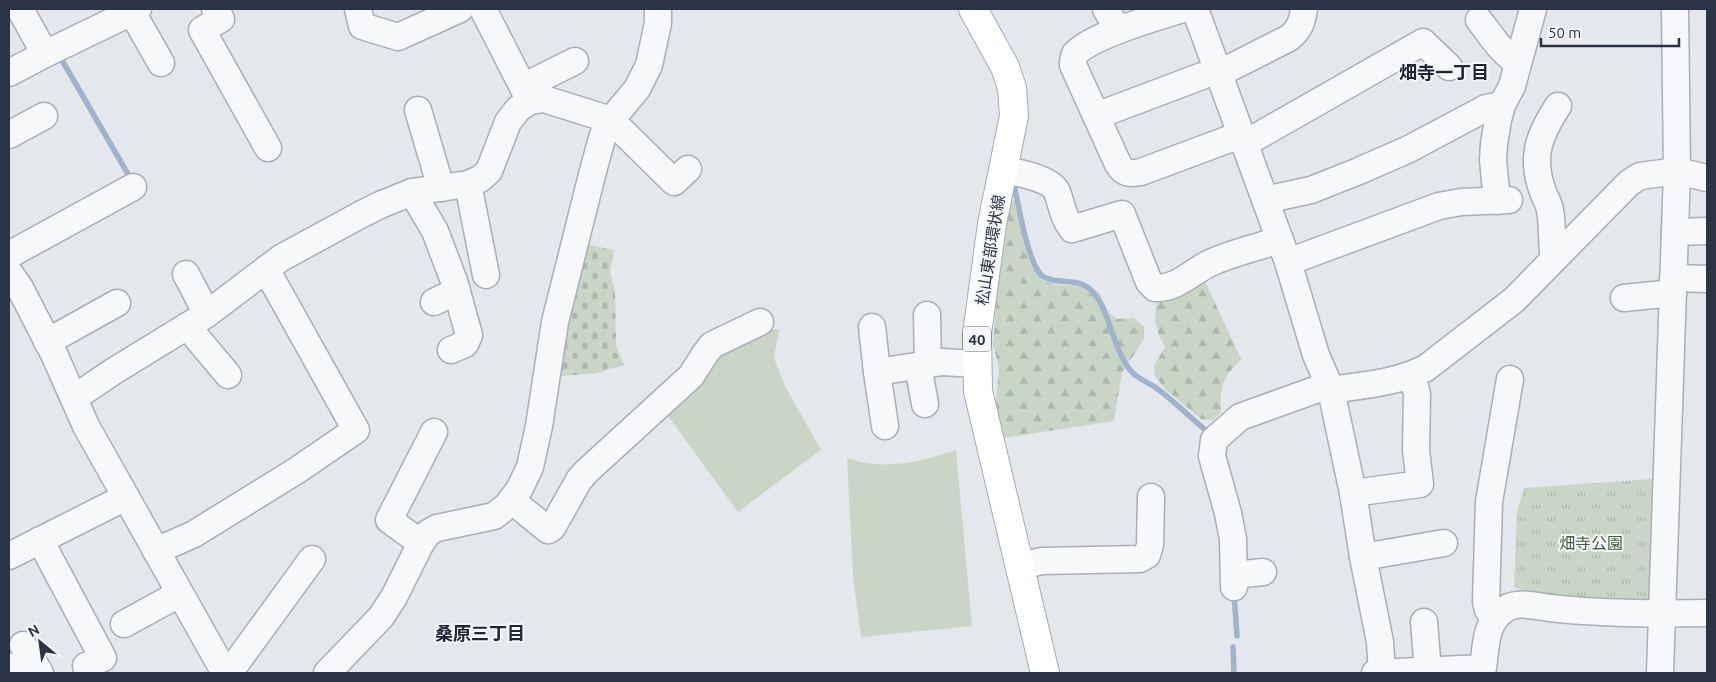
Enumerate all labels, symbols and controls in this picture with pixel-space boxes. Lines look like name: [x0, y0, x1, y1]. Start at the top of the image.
scale bar: [1541, 15, 1678, 47]
text: 50 m: [1548, 24, 1581, 41]
district label: 畑寺一丁目: [1399, 62, 1489, 82]
street label: 松山東部環状線: [972, 193, 1008, 307]
road number: 40: [963, 326, 991, 352]
park label: 畑寺公園: [1559, 534, 1623, 552]
north arrow: [15, 617, 65, 667]
text: N: [25, 621, 42, 640]
district label: 桑原三丁目: [435, 623, 525, 643]

